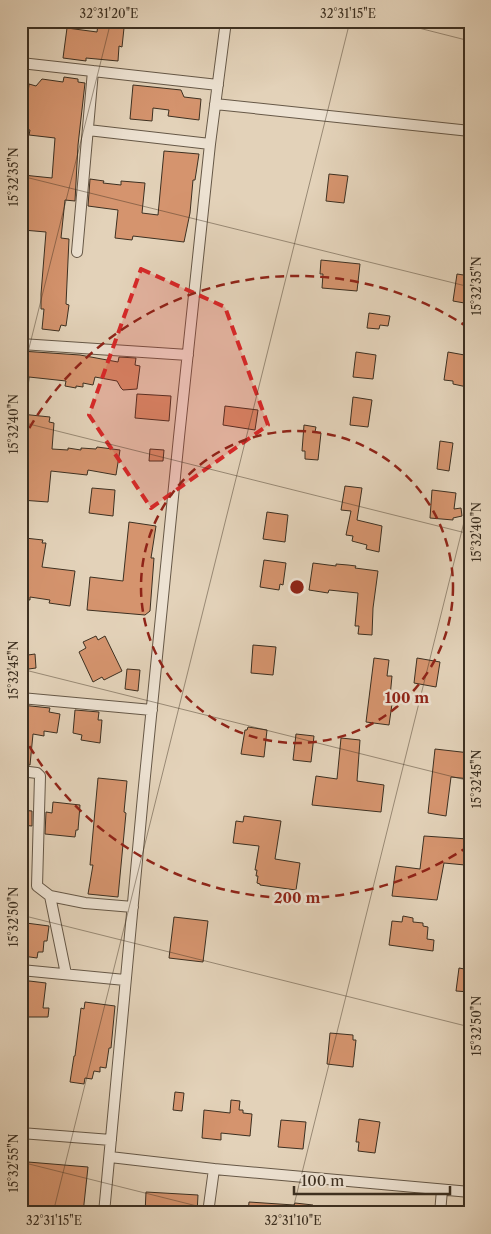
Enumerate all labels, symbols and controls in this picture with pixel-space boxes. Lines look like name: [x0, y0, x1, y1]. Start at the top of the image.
text: 32°31'20"E: [80, 6, 138, 21]
text: 32°31'15"E: [320, 6, 376, 21]
text: 15°32'35"N: [6, 147, 21, 207]
text: 15°32'35"N: [469, 256, 484, 316]
text: 15°32'40"N: [6, 394, 21, 454]
text: 15°32'40"N: [469, 502, 484, 562]
centre of rings: [288, 578, 306, 596]
text: 15°32'45"N: [6, 640, 21, 699]
text: 100 m: [385, 688, 429, 707]
text: 15°32'45"N: [469, 749, 484, 808]
text: 15°32'50"N: [6, 887, 21, 947]
text: 200 m: [274, 888, 320, 907]
text: 15°32'50"N: [469, 996, 484, 1056]
text: 15°32'55"N: [6, 1133, 21, 1193]
scale bar: [294, 1164, 450, 1196]
text: 100 m: [301, 1171, 344, 1190]
text: 32°31'15"E: [26, 1213, 82, 1228]
text: 32°31'10"E: [265, 1213, 321, 1228]

